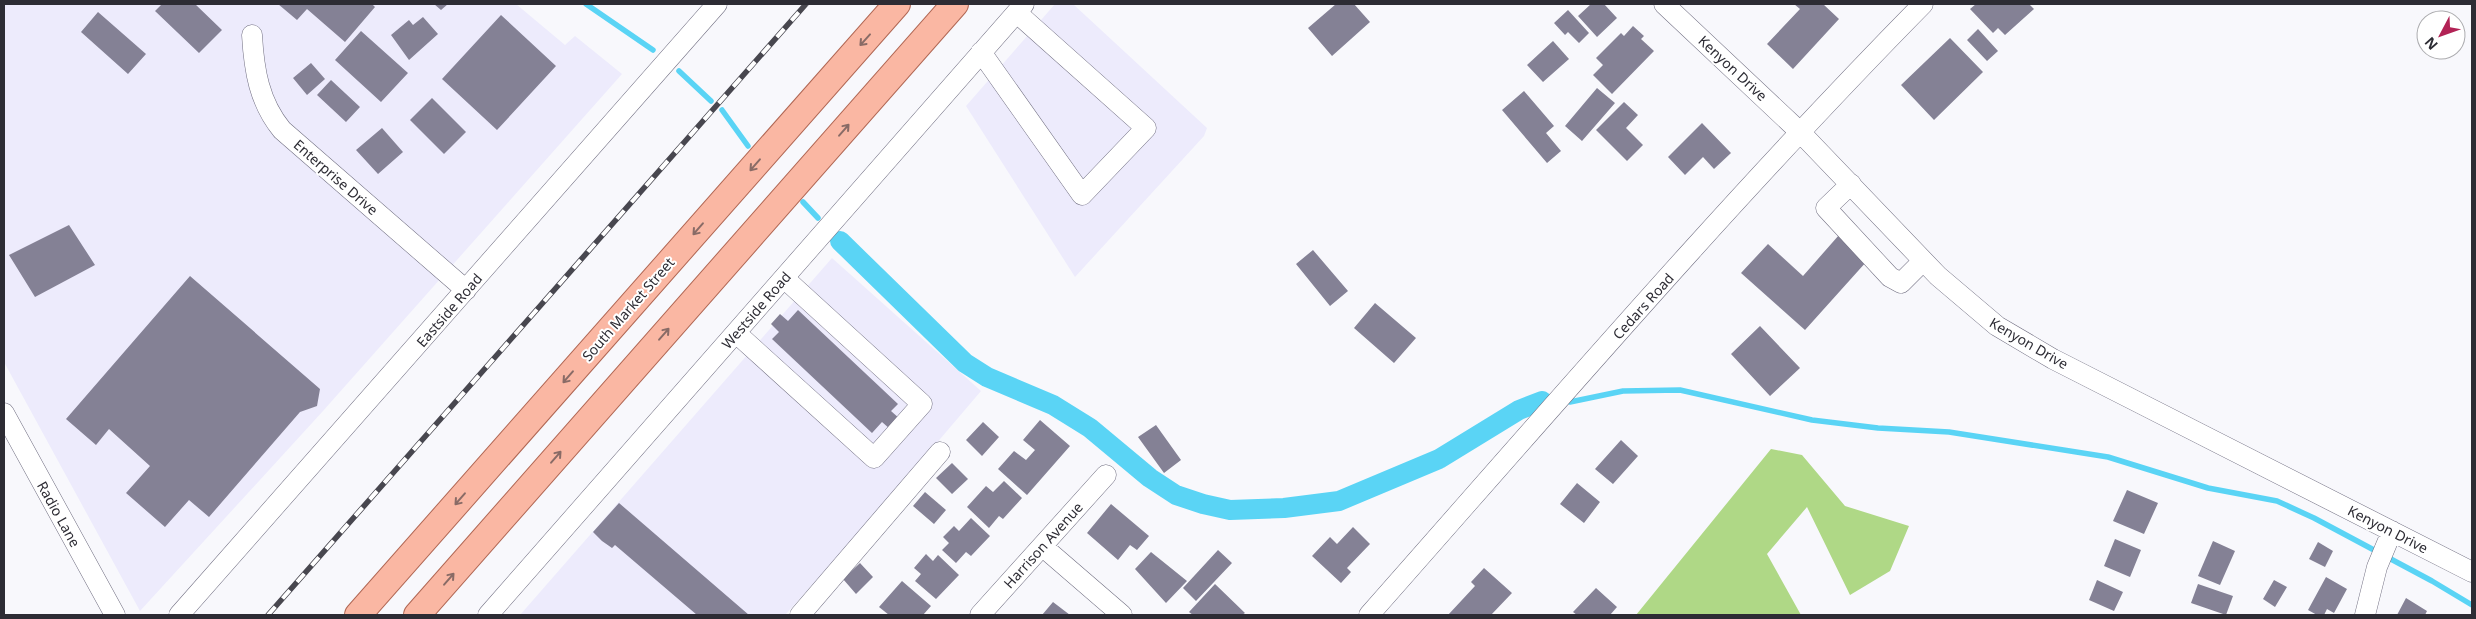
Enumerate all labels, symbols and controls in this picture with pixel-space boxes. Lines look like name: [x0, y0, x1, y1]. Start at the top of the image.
north arrow: [2416, 10, 2466, 60]
street label: Kenyon Drive: [1694, 31, 1772, 105]
text: N: [2420, 33, 2442, 54]
one-way arrow: [859, 34, 871, 47]
one-way arrow: [838, 124, 849, 137]
street label: Enterprise Drive: [290, 135, 382, 219]
one-way arrow: [749, 158, 760, 171]
one-way arrow: [693, 223, 704, 236]
street label: South Market Street: [578, 253, 678, 365]
street label: Westside Road: [717, 267, 795, 353]
street label: Eastside Road: [412, 269, 486, 351]
street label: Cedars Road: [1608, 269, 1678, 343]
street label: Kenyon Drive: [1986, 313, 2072, 373]
one-way arrow: [658, 328, 669, 341]
one-way arrow: [562, 371, 574, 384]
one-way arrow: [551, 450, 562, 463]
street label: Radio Lane: [33, 478, 85, 550]
one-way arrow: [455, 493, 466, 506]
street label: Harrison Avenue: [999, 498, 1087, 592]
street label: Kenyon Drive: [2345, 501, 2431, 557]
one-way arrow: [444, 572, 455, 585]

